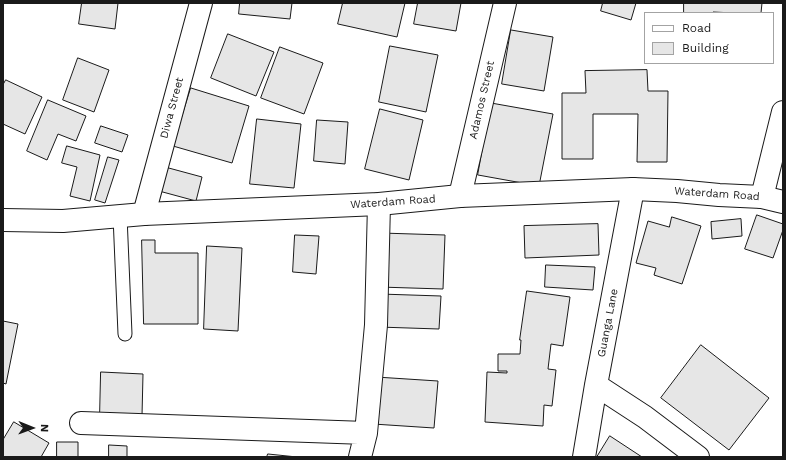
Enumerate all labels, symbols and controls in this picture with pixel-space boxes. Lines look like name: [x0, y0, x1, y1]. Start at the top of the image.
legend: [644, 12, 774, 64]
text: Road: [682, 21, 711, 35]
text: Building: [682, 41, 729, 55]
street label: Adamos Street: [467, 60, 497, 140]
street label: Diwa Street: [157, 76, 187, 140]
street label: Waterdam Road: [674, 184, 760, 204]
street label: Waterdam Road: [350, 192, 436, 212]
street label: Guanga Lane: [595, 288, 621, 358]
north arrow: [12, 408, 52, 448]
text: N: [38, 424, 51, 432]

